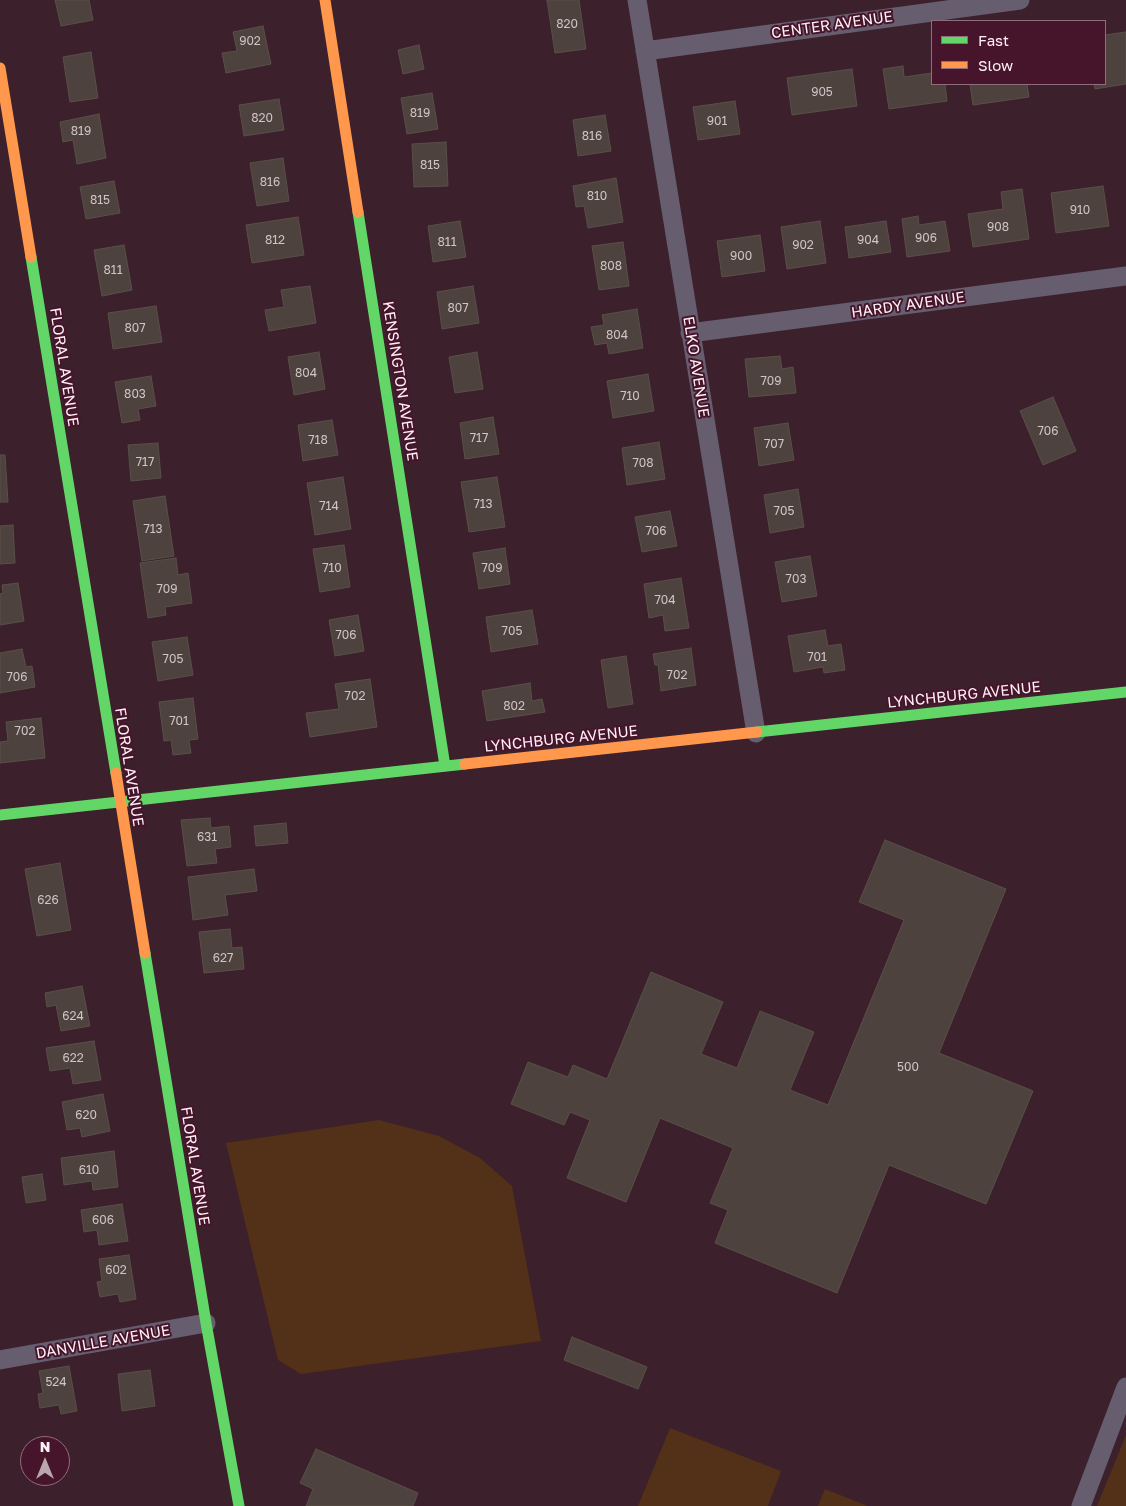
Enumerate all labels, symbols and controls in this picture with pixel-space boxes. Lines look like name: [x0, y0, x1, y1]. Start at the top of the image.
street label: CENTER AVENUE: [770, 8, 894, 42]
house number: 820: [556, 17, 578, 31]
legend: [931, 20, 1106, 85]
text: Fast: [978, 31, 1009, 49]
house number: 902: [239, 34, 261, 48]
text: Slow: [978, 56, 1013, 74]
house number: 905: [811, 85, 833, 99]
house number: 819: [410, 106, 430, 120]
house number: 820: [251, 111, 273, 125]
house number: 901: [707, 114, 727, 128]
house number: 819: [71, 124, 91, 138]
house number: 816: [582, 129, 602, 143]
house number: 815: [420, 158, 440, 172]
house number: 816: [260, 175, 280, 189]
house number: 810: [587, 189, 607, 203]
house number: 815: [90, 193, 110, 207]
house number: 910: [1070, 203, 1090, 217]
house number: 908: [987, 220, 1009, 234]
house number: 906: [915, 231, 937, 245]
house number: 812: [265, 233, 285, 247]
house number: 904: [857, 233, 879, 247]
house number: 811: [438, 235, 456, 249]
house number: 902: [792, 238, 814, 252]
house number: 900: [730, 249, 752, 263]
house number: 808: [600, 259, 622, 273]
house number: 811: [104, 263, 122, 277]
street label: HARDY AVENUE: [850, 288, 966, 322]
street label: KENSINGTON AVENUE: [378, 300, 422, 462]
house number: 807: [447, 301, 469, 315]
street label: FLORAL AVENUE: [46, 306, 82, 428]
street label: ELKO AVENUE: [679, 315, 713, 419]
house number: 807: [124, 321, 146, 335]
house number: 804: [606, 328, 628, 342]
house number: 804: [295, 366, 317, 380]
house number: 709: [760, 374, 782, 388]
house number: 803: [124, 387, 146, 401]
house number: 710: [620, 389, 640, 403]
house number: 706: [1037, 424, 1059, 438]
house number: 717: [470, 431, 488, 445]
house number: 718: [308, 433, 328, 447]
house number: 707: [764, 437, 784, 451]
house number: 717: [136, 455, 154, 469]
house number: 708: [632, 456, 654, 470]
house number: 713: [473, 497, 493, 511]
house number: 714: [319, 499, 339, 513]
house number: 705: [774, 504, 794, 518]
house number: 713: [143, 522, 163, 536]
house number: 706: [645, 524, 667, 538]
house number: 710: [322, 561, 342, 575]
house number: 709: [481, 561, 503, 575]
house number: 703: [786, 572, 806, 586]
house number: 709: [156, 582, 178, 596]
house number: 704: [654, 593, 676, 607]
house number: 705: [502, 624, 522, 638]
house number: 706: [335, 628, 357, 642]
house number: 701: [807, 650, 827, 664]
house number: 705: [163, 652, 183, 666]
house number: 702: [667, 668, 687, 682]
house number: 706: [6, 670, 28, 684]
street label: LYNCHBURG AVENUE: [886, 678, 1042, 712]
house number: 702: [345, 689, 365, 703]
house number: 802: [503, 699, 525, 713]
street label: FLORAL AVENUE: [111, 706, 147, 828]
house number: 701: [169, 714, 189, 728]
street label: LYNCHBURG AVENUE: [483, 722, 639, 756]
house number: 702: [15, 724, 35, 738]
house number: 631: [197, 830, 217, 844]
house number: 626: [37, 893, 59, 907]
house number: 627: [213, 951, 233, 965]
house number: 624: [62, 1009, 84, 1023]
house number: 622: [62, 1051, 84, 1065]
house number: 500: [897, 1060, 919, 1074]
street label: FLORAL AVENUE: [177, 1105, 213, 1227]
house number: 620: [75, 1108, 97, 1122]
house number: 610: [79, 1163, 99, 1177]
house number: 606: [92, 1213, 114, 1227]
house number: 602: [105, 1263, 127, 1277]
street label: DANVILLE AVENUE: [35, 1321, 171, 1363]
house number: 524: [45, 1375, 67, 1389]
north arrow: [20, 1436, 70, 1486]
text: N: [40, 1438, 50, 1455]

